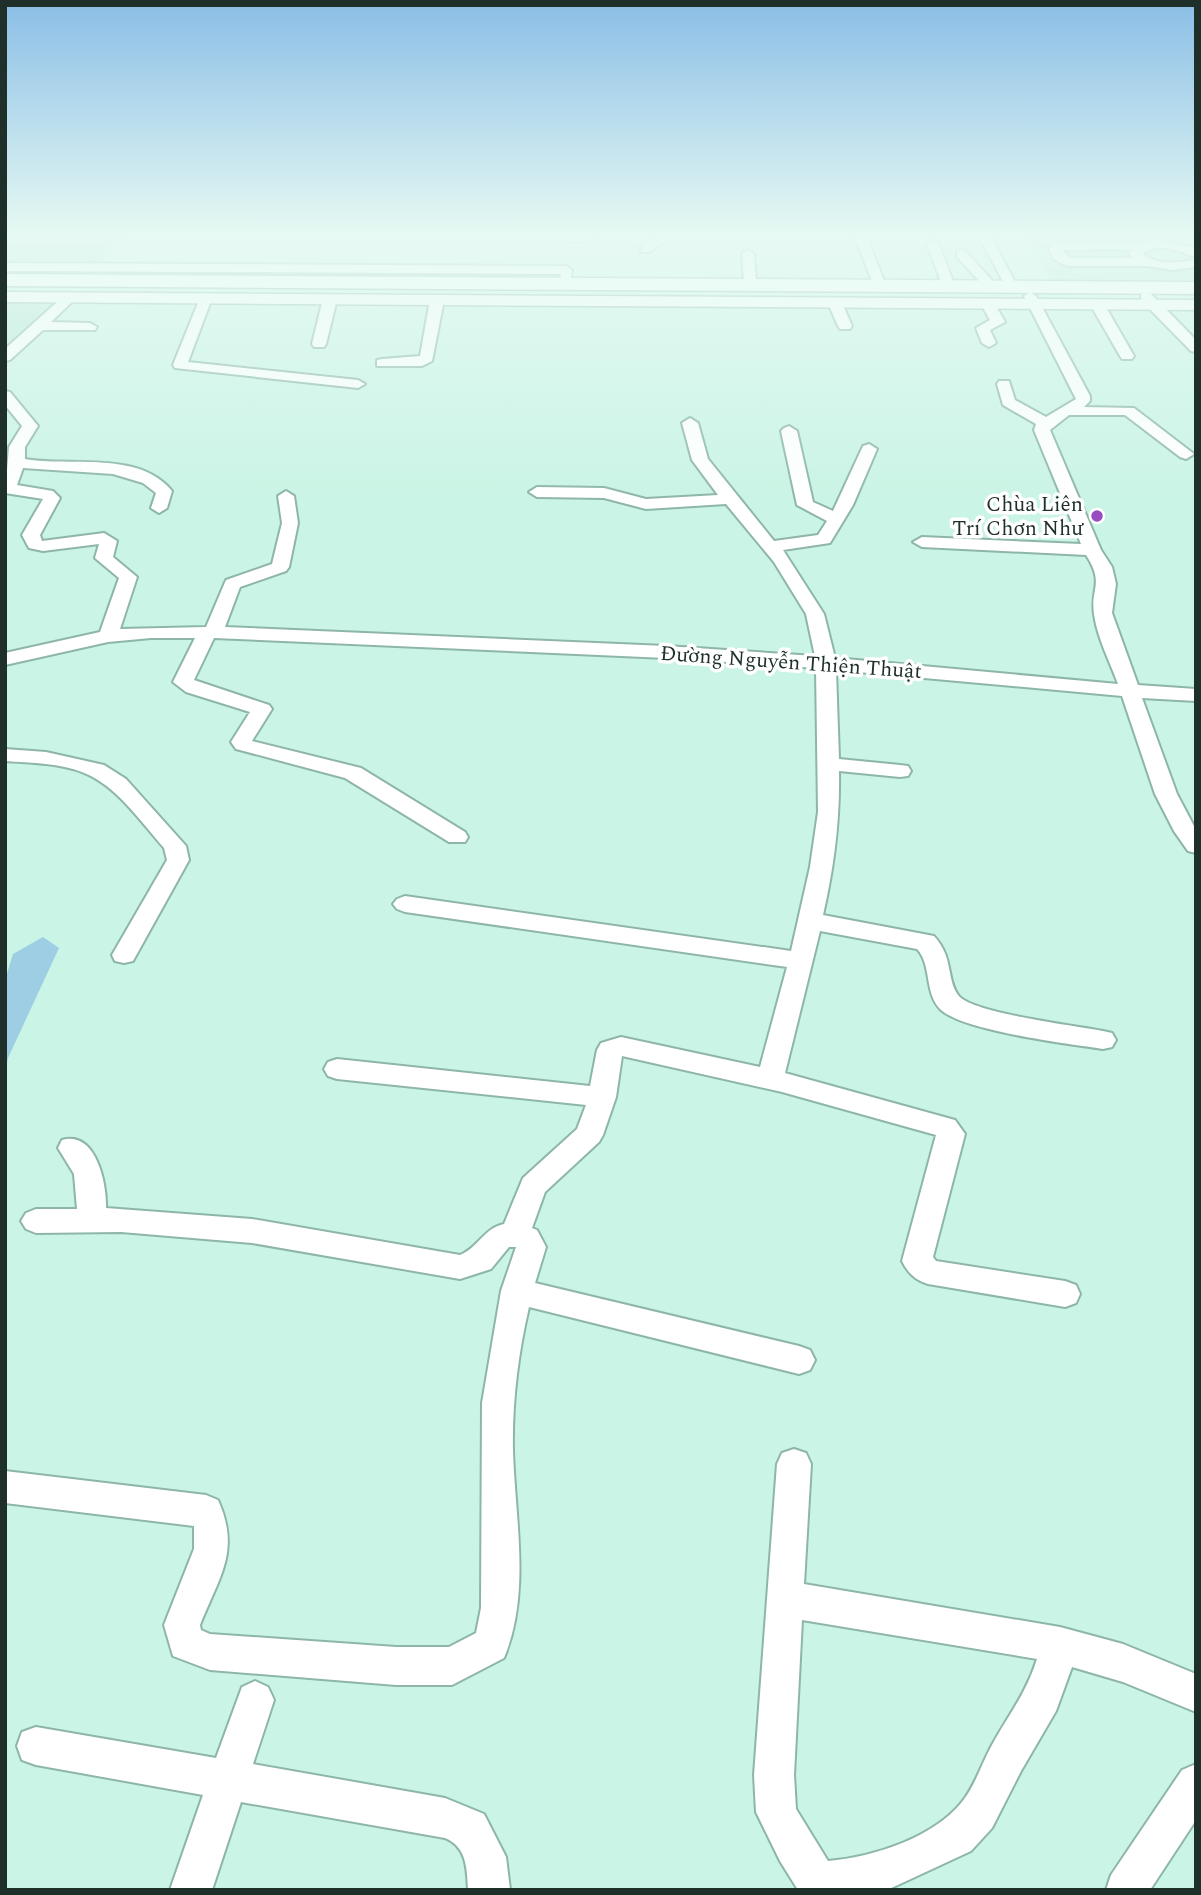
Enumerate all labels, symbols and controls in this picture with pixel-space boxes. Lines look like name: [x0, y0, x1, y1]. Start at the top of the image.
place label: Chùa Liên Trí Chơn Như: [952, 489, 1084, 545]
marker: Chùa Liên Trí Chơn Như: [1089, 508, 1105, 524]
street label: Đường Nguyễn Thiện Thuật: [659, 638, 923, 688]

